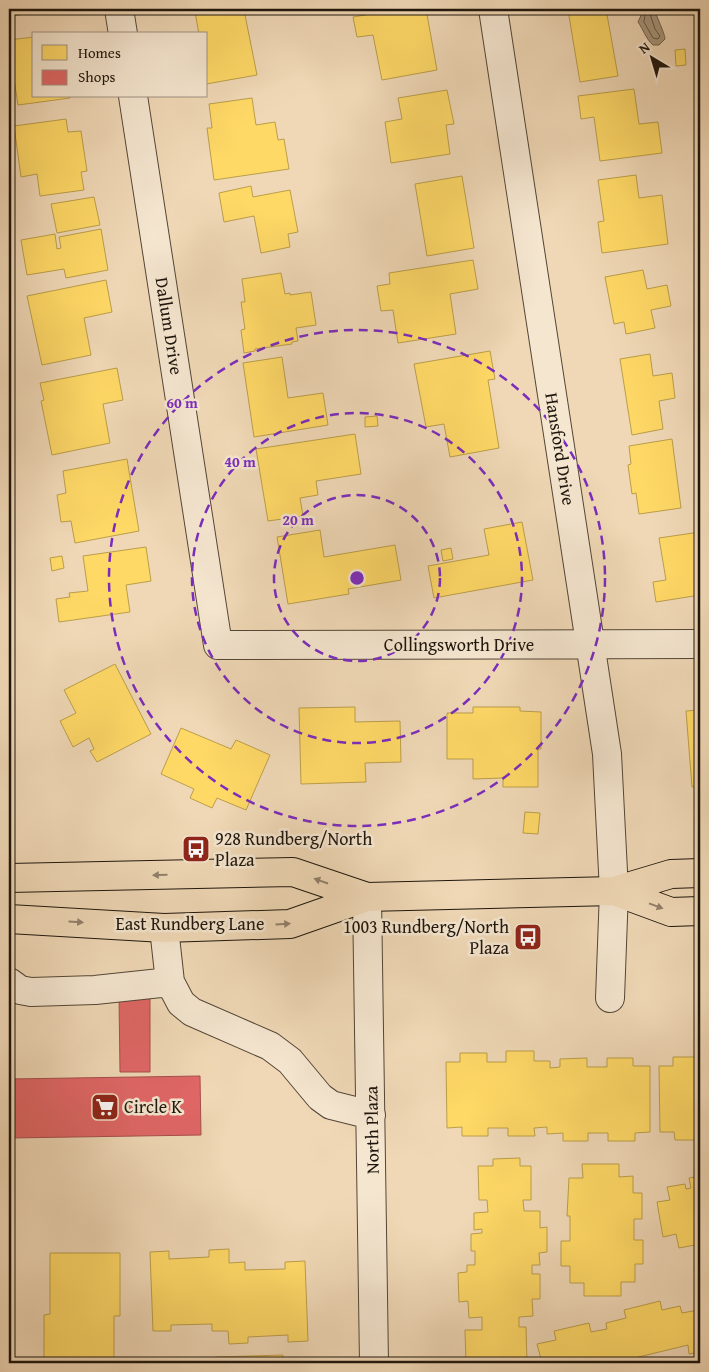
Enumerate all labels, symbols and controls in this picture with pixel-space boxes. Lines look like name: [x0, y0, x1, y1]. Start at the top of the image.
legend: [32, 32, 208, 98]
north arrow: [626, 32, 676, 82]
text: N: [634, 37, 654, 59]
text: Homes: [78, 42, 121, 63]
text: Shops: [78, 66, 115, 87]
street label: Dallum Drive: [148, 275, 191, 377]
street label: Hansford Drive: [538, 391, 583, 507]
text: 60 m: [166, 392, 198, 413]
text: 40 m: [224, 451, 256, 472]
text: 20 m: [282, 509, 314, 530]
centre of rings: [348, 569, 366, 587]
street label: Collingsworth Drive: [384, 631, 534, 658]
place label: 928 Rundberg/North Plaza: [215, 825, 372, 873]
bus stop icon: 928 Rundberg/North Plaza: [181, 834, 211, 864]
one-way arrow: [152, 871, 168, 879]
one-way arrow: [314, 877, 329, 884]
one-way arrow: [649, 903, 664, 910]
street label: East Rundberg Lane: [116, 910, 264, 937]
place label: 1003 Rundberg/North Plaza: [343, 913, 509, 961]
one-way arrow: [68, 919, 84, 927]
one-way arrow: [275, 919, 291, 927]
bus stop icon: 1003 Rundberg/North Plaza: [513, 922, 543, 952]
street label: North Plaza: [357, 1085, 386, 1174]
supermarket icon: Circle K: [90, 1092, 120, 1122]
place label: Circle K: [124, 1093, 182, 1120]

